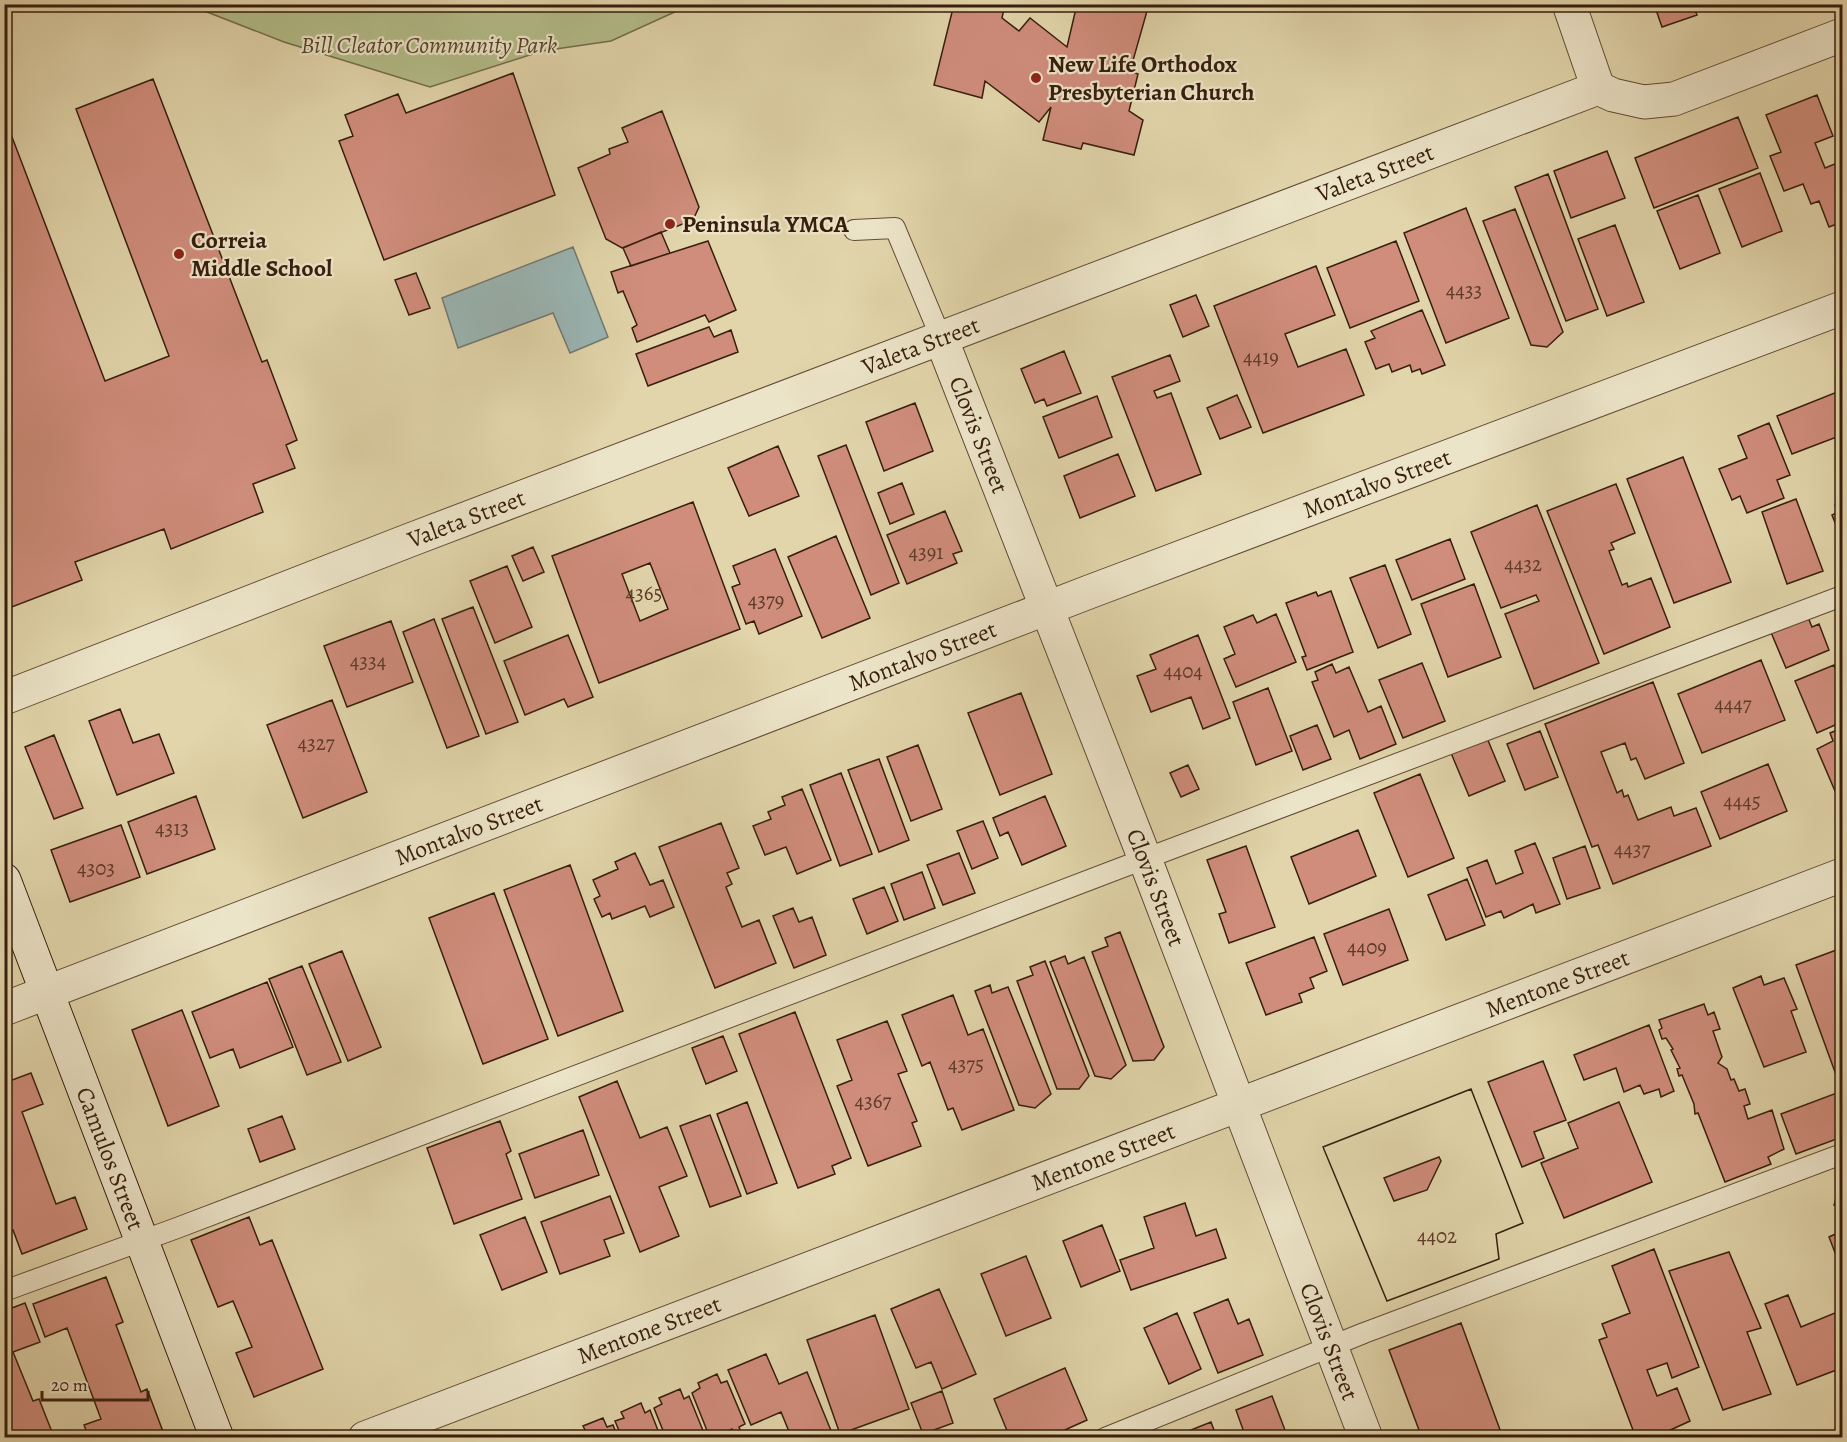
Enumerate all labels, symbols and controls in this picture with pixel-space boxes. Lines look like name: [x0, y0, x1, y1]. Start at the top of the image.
park label: Bill Cleator Community Park: [301, 29, 558, 61]
place label: New Life Orthodox Presbyterian Church: [1048, 48, 1255, 108]
marker: New Life Orthodox Presbyterian Church: [1029, 71, 1043, 85]
street label: Valeta Street: [1311, 136, 1438, 210]
place label: Peninsula YMCA: [682, 208, 850, 240]
marker: Peninsula YMCA: [663, 217, 677, 231]
place label: Correia Middle School: [191, 224, 333, 284]
marker: Correia Middle School: [172, 247, 186, 261]
house number: 4433: [1446, 276, 1482, 304]
street label: Valeta Street: [856, 309, 984, 383]
house number: 4419: [1243, 343, 1279, 371]
street label: Clovis Street: [942, 372, 1016, 498]
street label: Montalvo Street: [1298, 441, 1456, 526]
street label: Valeta Street: [402, 482, 530, 556]
house number: 4391: [909, 538, 944, 566]
house number: 4432: [1504, 550, 1542, 578]
house number: 4365: [626, 579, 662, 607]
house number: 4379: [748, 586, 784, 614]
street label: Montalvo Street: [844, 613, 1001, 699]
house number: 4334: [350, 647, 386, 675]
house number: 4404: [1163, 657, 1203, 685]
house number: 4447: [1714, 690, 1752, 718]
house number: 4327: [297, 729, 335, 757]
street label: Montalvo Street: [390, 787, 547, 873]
house number: 4445: [1723, 787, 1761, 815]
house number: 4313: [155, 814, 189, 842]
street label: Clovis Street: [1119, 824, 1193, 951]
house number: 4437: [1614, 835, 1650, 863]
house number: 4303: [77, 854, 115, 882]
house number: 4409: [1347, 933, 1387, 961]
street label: Mentone Street: [1481, 942, 1634, 1025]
house number: 4375: [948, 1050, 984, 1078]
street label: Camulos Street: [68, 1082, 152, 1234]
house number: 4367: [855, 1087, 892, 1115]
street label: Mentone Street: [1027, 1115, 1180, 1199]
house number: 4402: [1417, 1222, 1457, 1250]
street label: Clovis Street: [1292, 1278, 1366, 1405]
street label: Mentone Street: [573, 1288, 726, 1372]
scale bar: [42, 1364, 148, 1402]
text: 20 m: [51, 1373, 88, 1397]

